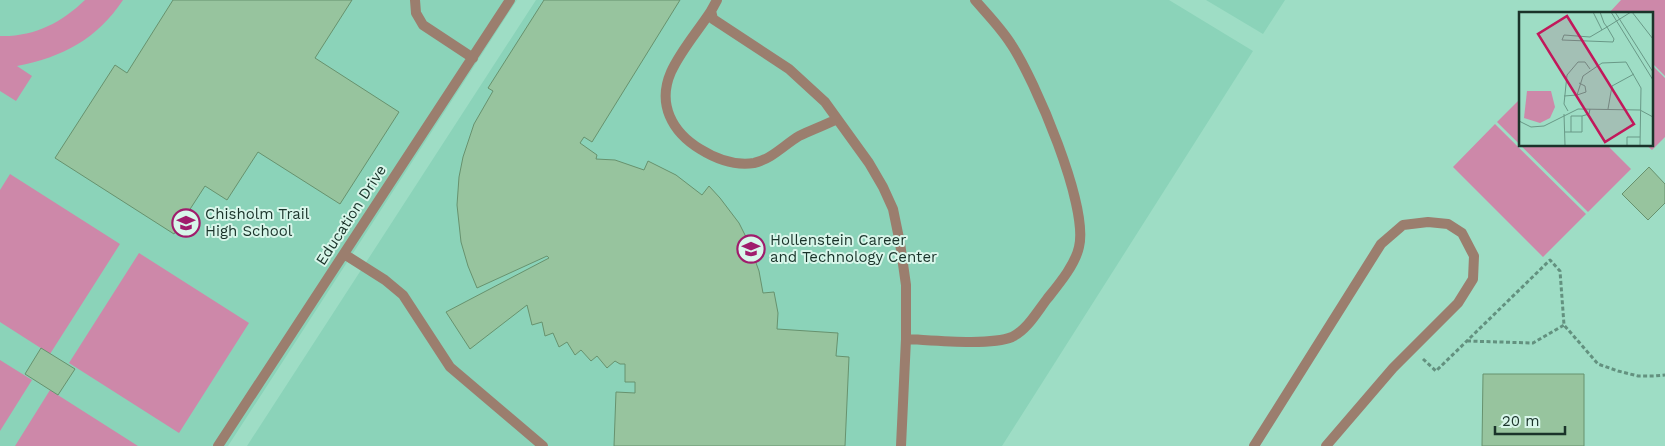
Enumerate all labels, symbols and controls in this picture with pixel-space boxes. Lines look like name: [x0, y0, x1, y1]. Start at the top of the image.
inset map: [1519, 12, 1652, 146]
street label: Education Drive: [312, 162, 390, 268]
place label: Chisholm Trail High School: [205, 205, 310, 240]
school or university icon: Chisholm Trail High School: [171, 208, 201, 238]
place label: Hollenstein Career and Technology Center: [770, 231, 937, 266]
school or university icon: Hollenstein Career and Technology Center: [736, 234, 766, 264]
scale bar: [1495, 404, 1565, 436]
text: 20 m: [1502, 412, 1540, 430]

